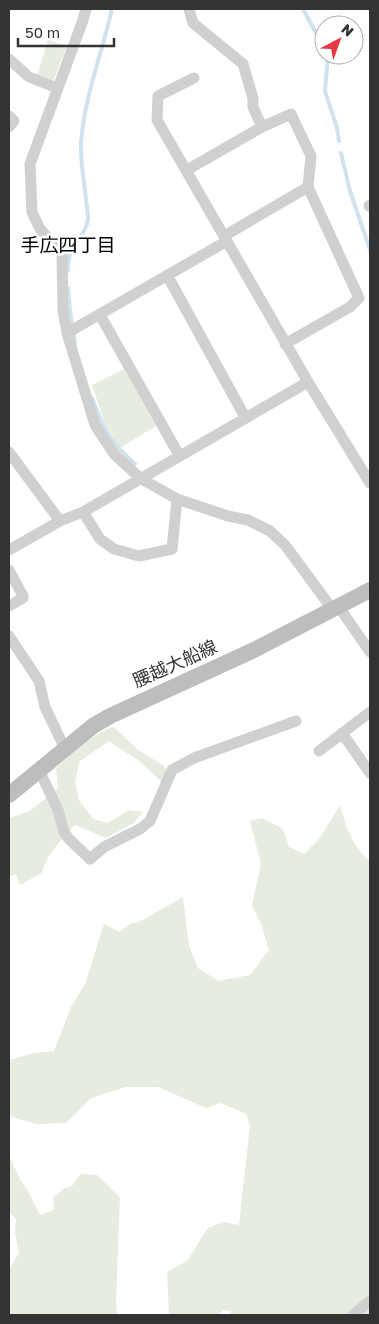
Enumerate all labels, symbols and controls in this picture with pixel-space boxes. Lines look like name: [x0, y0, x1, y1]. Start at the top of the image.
scale bar: [18, 15, 114, 47]
north arrow: [314, 15, 364, 65]
text: N: [338, 20, 357, 40]
text: 50 m: [25, 23, 60, 41]
district label: 手広四丁目: [20, 233, 116, 256]
street label: 腰越大船線: [129, 635, 220, 691]

